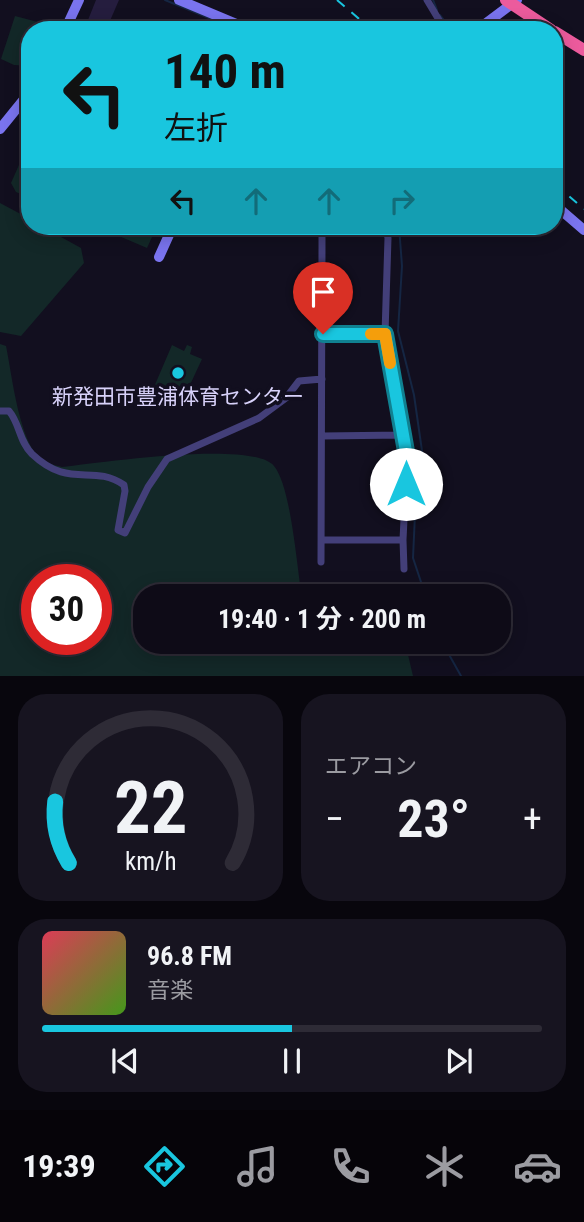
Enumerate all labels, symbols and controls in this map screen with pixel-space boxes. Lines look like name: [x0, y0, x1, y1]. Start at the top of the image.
text: 140 m: [164, 43, 286, 100]
icon: left: [49, 49, 140, 140]
text: 左折: [164, 109, 228, 147]
icon: left: [164, 182, 202, 220]
icon: ahead: [237, 182, 275, 220]
icon: ahead: [310, 182, 348, 220]
icon: right: [383, 182, 421, 220]
pin: [293, 262, 353, 334]
icon: arrive: [304, 273, 342, 311]
marker: 新発田市豊浦体育センター: [170, 365, 186, 381]
place label: 新発田市豊浦体育センター: [52, 385, 304, 409]
position arrow: [369, 447, 443, 521]
speed limit sign: 30: [21, 564, 112, 655]
text: 19:40 · 1 分 · 200 m: [218, 604, 426, 634]
text: エアコン: [325, 753, 417, 780]
text: 22: [114, 766, 187, 852]
text: 23°: [397, 789, 470, 850]
text: −: [325, 797, 344, 841]
text: +: [523, 797, 542, 841]
text: km/h: [125, 847, 176, 876]
text: 96.8 FM: [147, 941, 232, 971]
text: 音楽: [147, 977, 193, 1004]
icon: previous: [106, 1042, 144, 1080]
icon: pause: [273, 1042, 311, 1080]
icon: next: [440, 1042, 478, 1080]
icon: directions: [140, 1142, 189, 1191]
icon: music: [233, 1142, 282, 1191]
icon: phone: [326, 1142, 375, 1191]
icon: climate: [420, 1142, 469, 1191]
icon: car: [513, 1142, 562, 1191]
text: 19:39: [22, 1147, 96, 1185]

